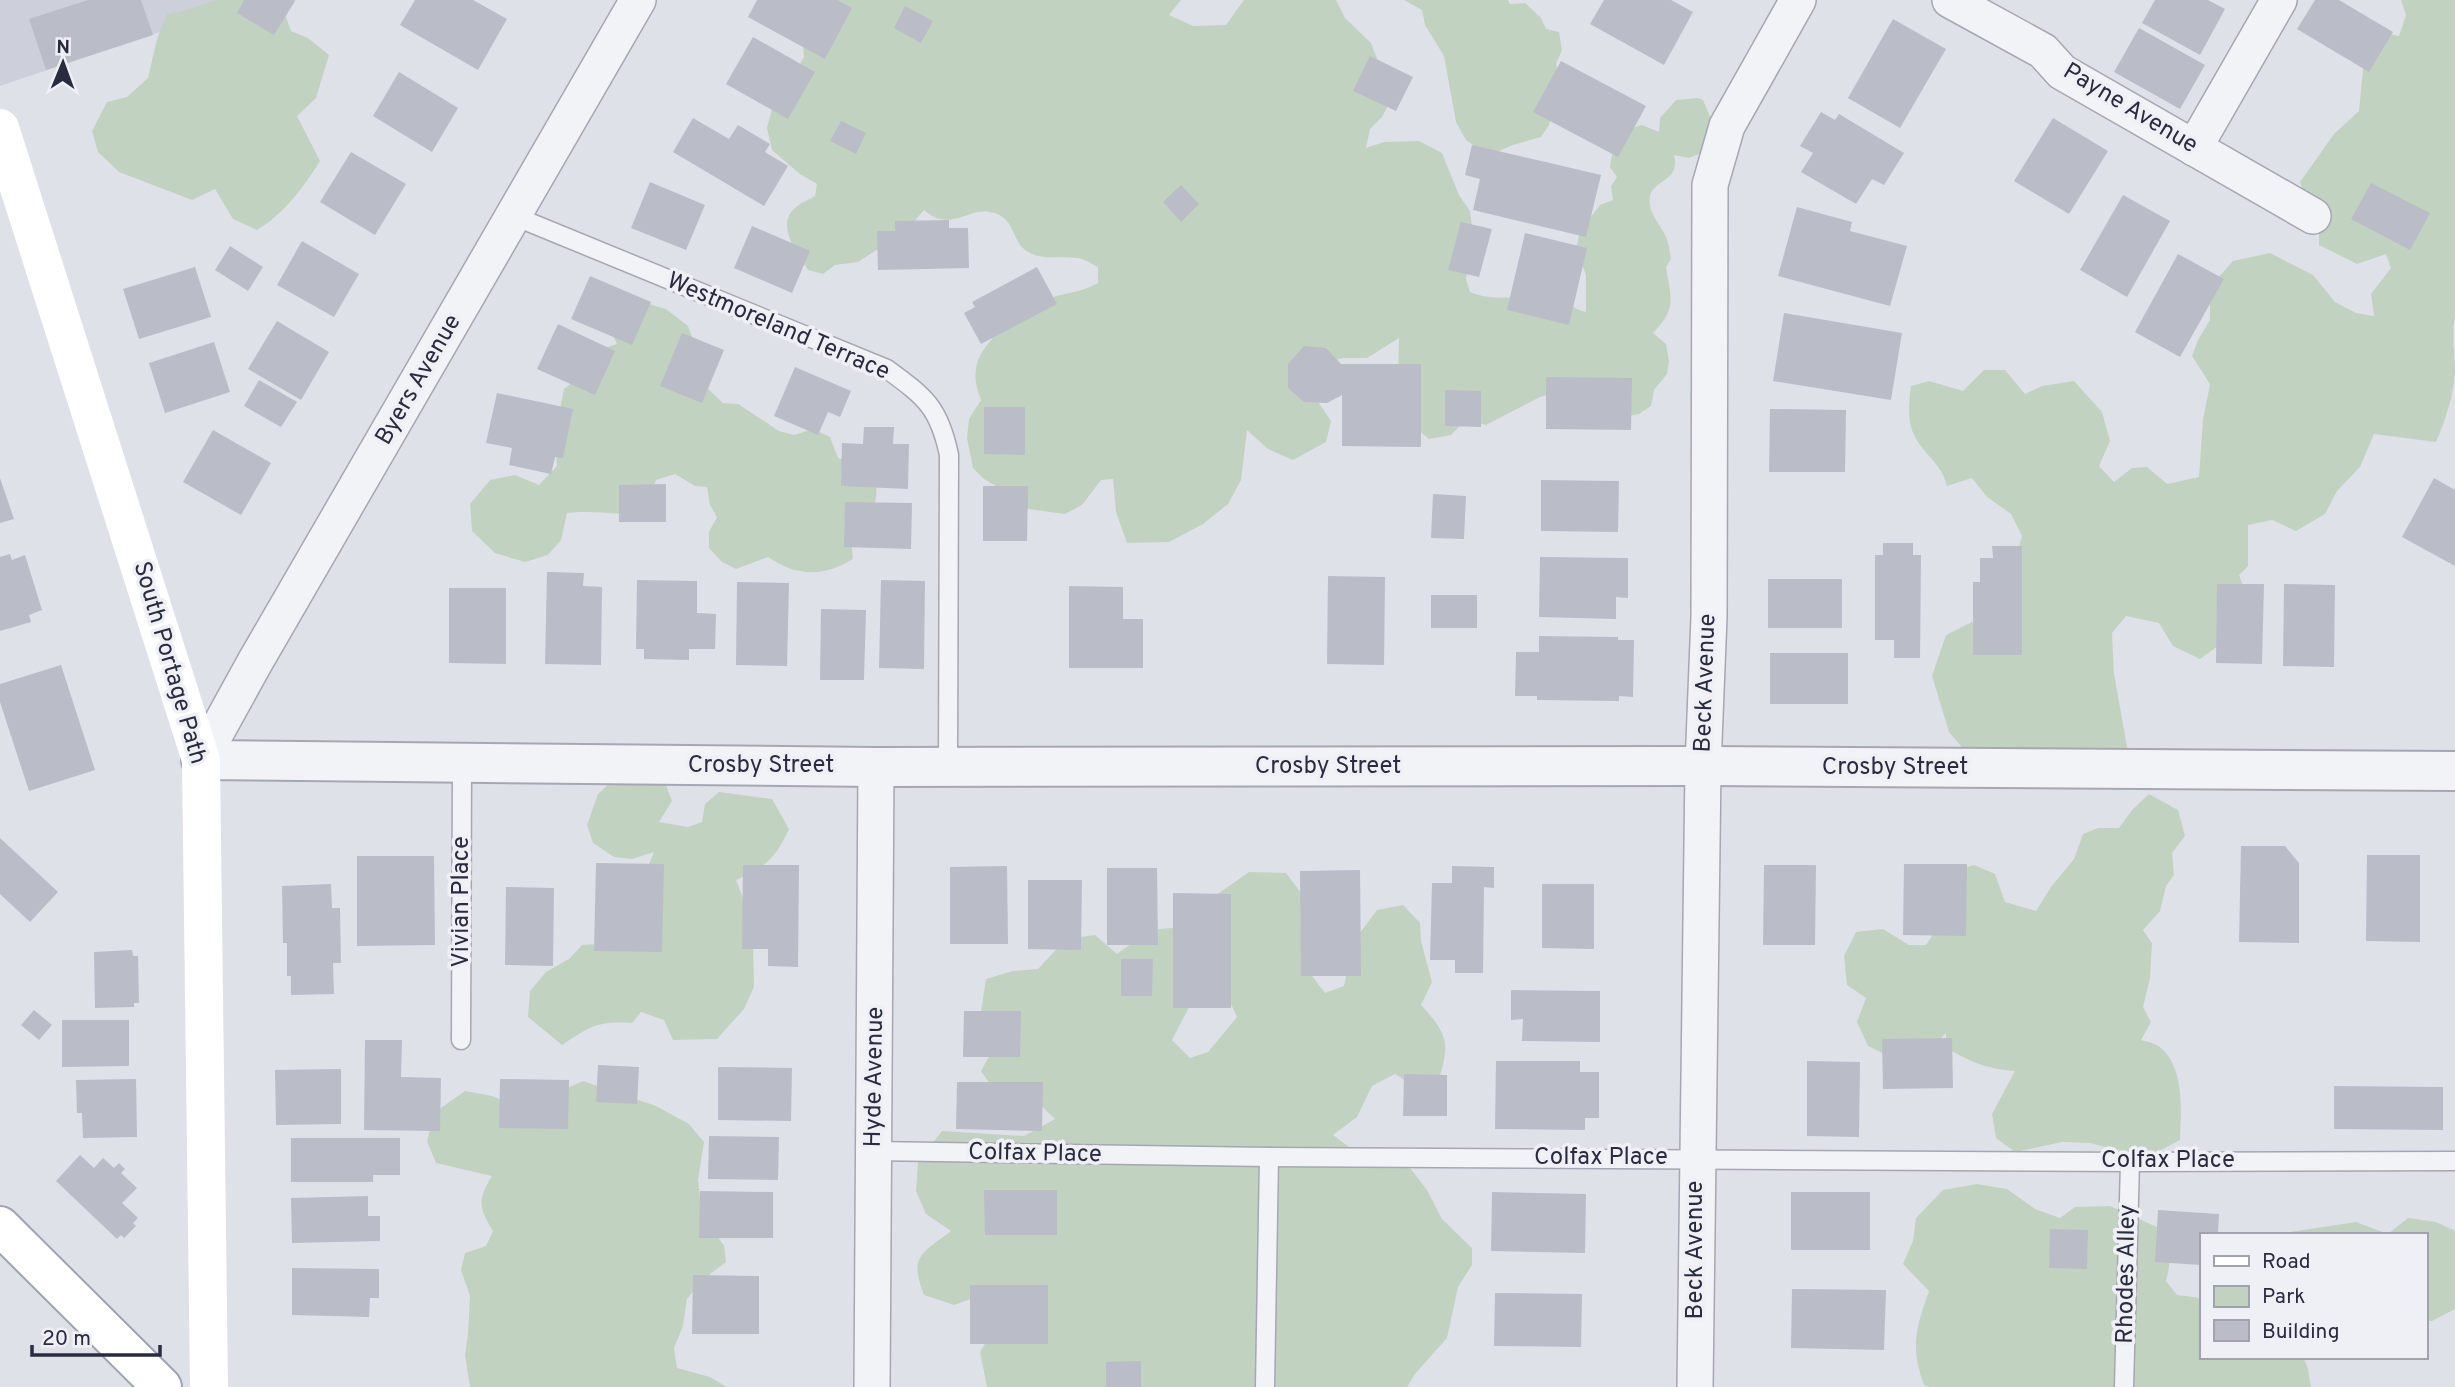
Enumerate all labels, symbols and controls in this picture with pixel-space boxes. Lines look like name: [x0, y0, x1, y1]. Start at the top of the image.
north arrow: [28, 28, 98, 98]
text: N: [56, 36, 70, 60]
street label: Payne Avenue: [2057, 57, 2203, 161]
street label: Westmoreland Terrace: [662, 266, 894, 388]
street label: Byers Avenue: [369, 309, 469, 451]
street label: South Portage Path: [126, 558, 212, 768]
street label: Beck Avenue: [1689, 613, 1723, 753]
street label: Crosby Street: [688, 751, 834, 781]
street label: Crosby Street: [1255, 752, 1401, 782]
street label: Crosby Street: [1822, 753, 1968, 783]
street label: Vivian Place: [447, 836, 477, 968]
street label: Hyde Avenue: [859, 1006, 891, 1148]
street label: Colfax Place: [968, 1138, 1102, 1170]
street label: Colfax Place: [1534, 1143, 1668, 1173]
street label: Colfax Place: [2101, 1146, 2235, 1176]
street label: Beck Avenue: [1681, 1181, 1711, 1319]
street label: Rhodes Alley: [2111, 1204, 2143, 1344]
legend: [2200, 1233, 2427, 1359]
text: Road: [2262, 1249, 2311, 1276]
text: Park: [2262, 1284, 2305, 1311]
scale bar: [32, 1314, 159, 1358]
text: Building: [2262, 1319, 2340, 1346]
text: 20 m: [42, 1326, 91, 1353]

